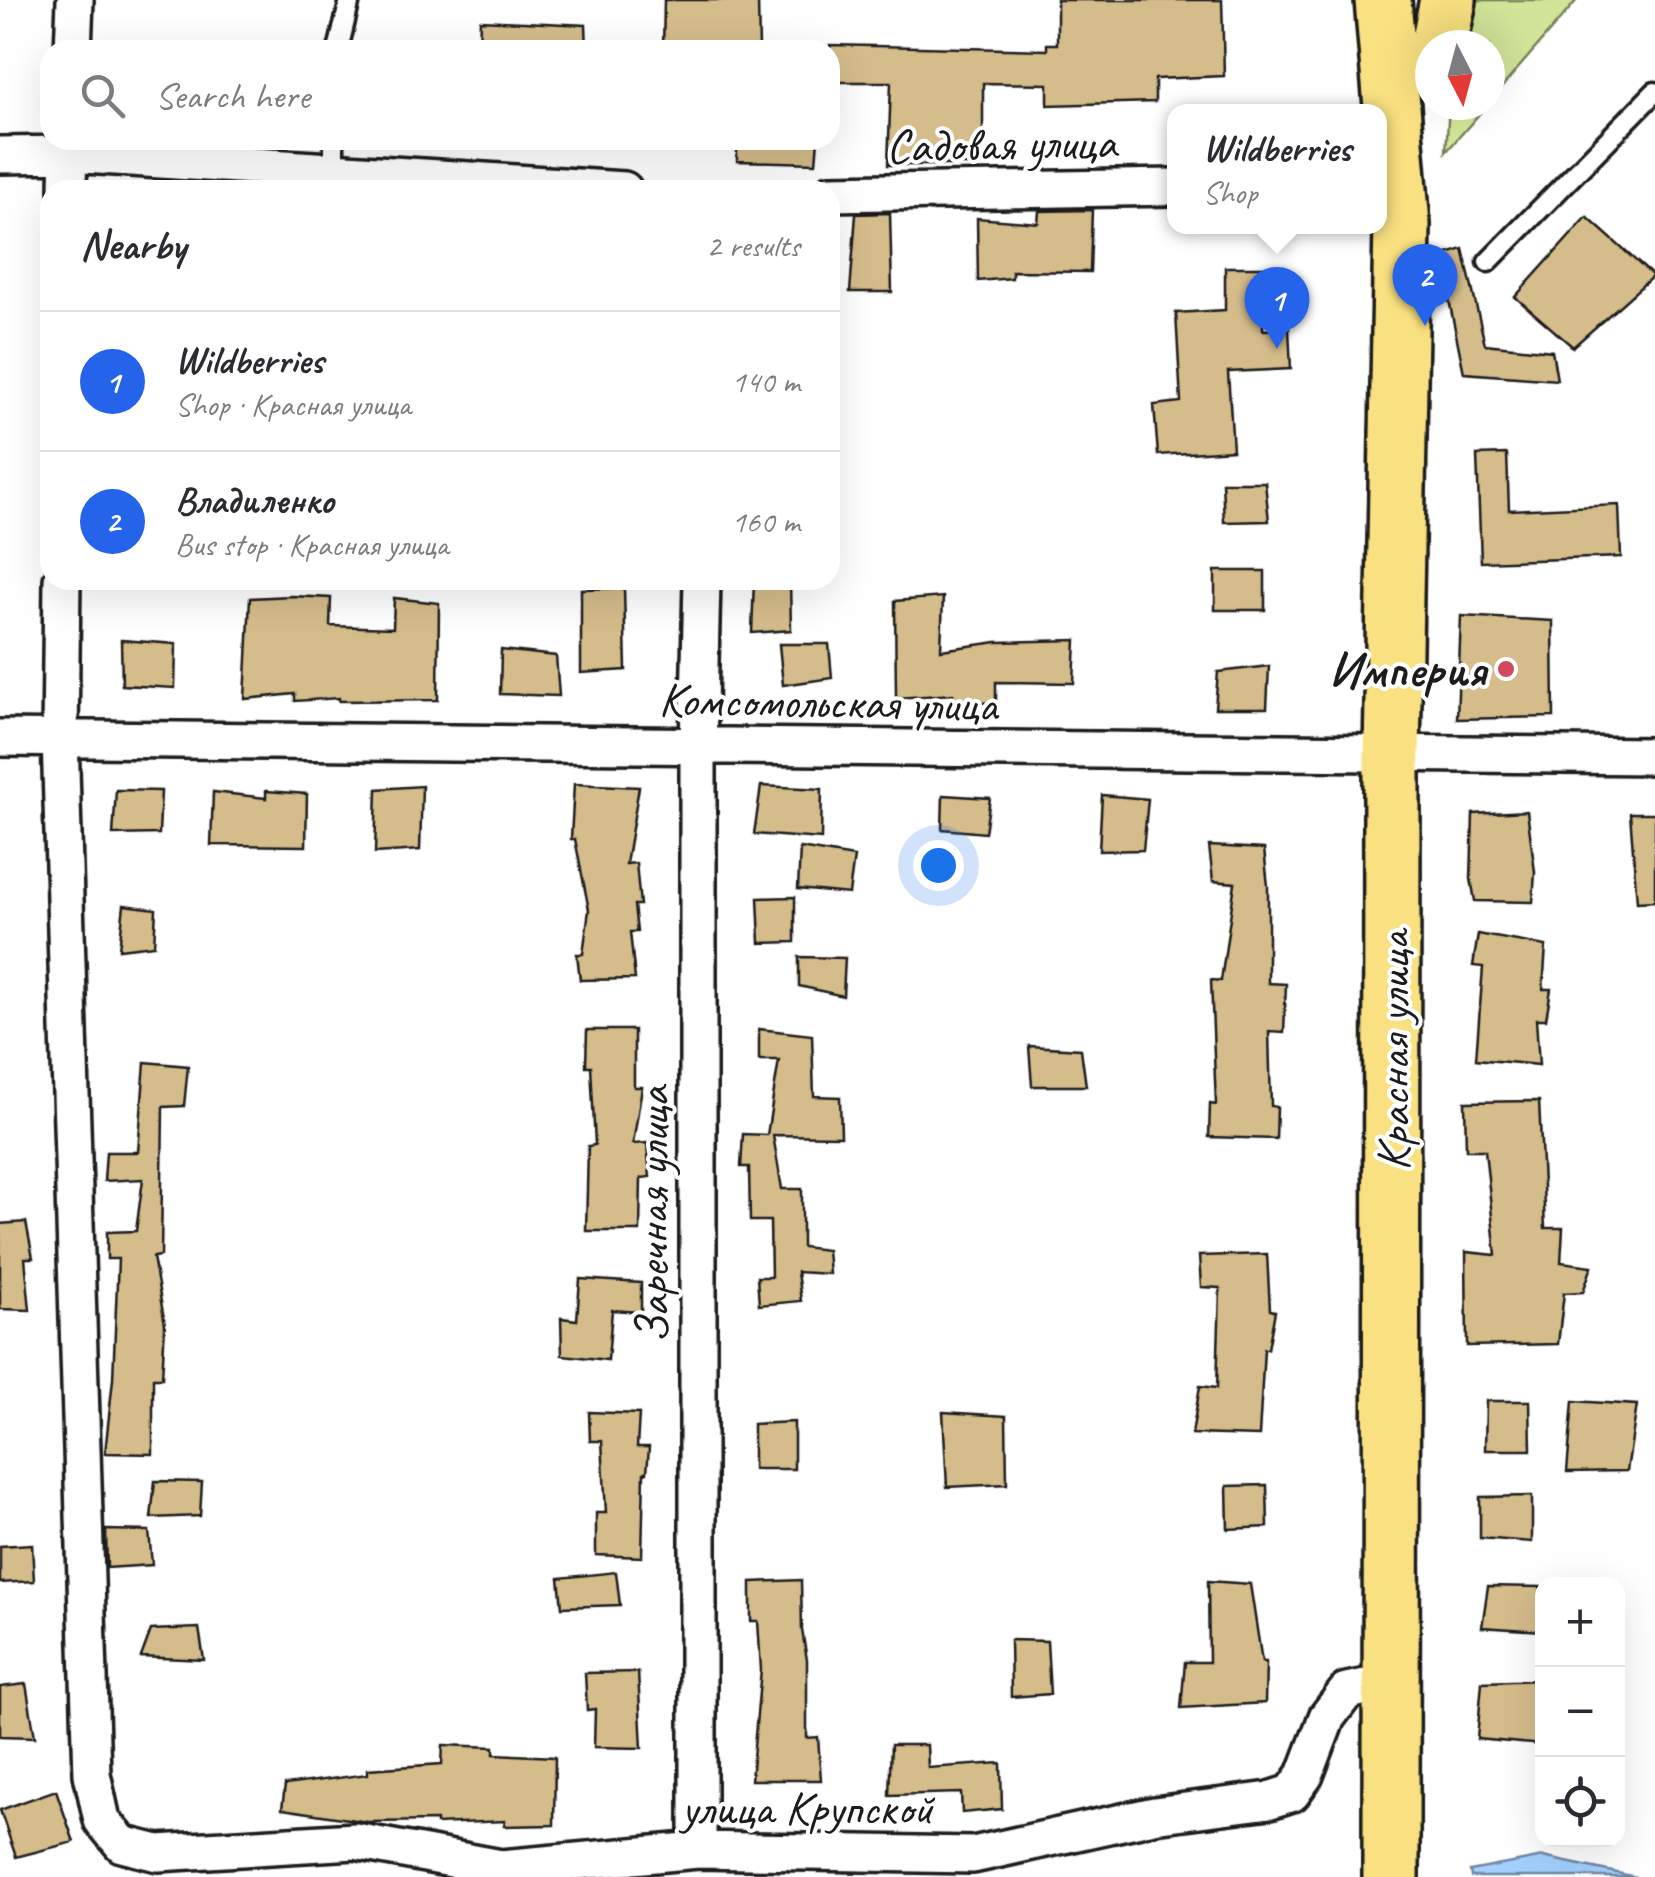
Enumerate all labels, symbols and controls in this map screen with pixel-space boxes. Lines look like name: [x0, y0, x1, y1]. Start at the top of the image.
north arrow: [1415, 30, 1505, 120]
search box: [40, 40, 840, 150]
icon: search: [75, 68, 130, 123]
text: Search here: [155, 72, 310, 119]
popup: [1167, 104, 1387, 234]
street label: Садовая улица: [885, 112, 1120, 176]
text: Wildberries: [1203, 125, 1351, 172]
text: Shop: [1203, 172, 1257, 213]
text: Nearby: [80, 219, 186, 272]
text: 2 results: [706, 225, 800, 266]
pin: 2: [1392, 244, 1458, 326]
pin: 1: [1244, 266, 1310, 349]
text: Wildberries: [175, 337, 323, 384]
text: 1: [105, 361, 120, 402]
text: 140 m: [731, 361, 800, 402]
text: Shop · Красная улица: [175, 384, 411, 425]
text: Владиленко: [175, 477, 333, 524]
text: 2: [105, 501, 120, 542]
text: 160 m: [731, 501, 800, 542]
text: Bus stop · Красная улица: [175, 524, 448, 565]
place label: Империя: [1329, 640, 1489, 700]
marker: Империя: [1495, 658, 1517, 680]
street label: Комсомольская улица: [658, 669, 1000, 735]
your location: [913, 840, 964, 891]
street label: Красная улица: [1363, 927, 1423, 1171]
street label: Заречная улица: [622, 1084, 682, 1343]
map controls: [1535, 1577, 1625, 1847]
button: +: [1535, 1577, 1625, 1667]
button: −: [1535, 1667, 1625, 1757]
button: locate: [1535, 1757, 1625, 1847]
street label: улица Крупской: [678, 1778, 936, 1838]

